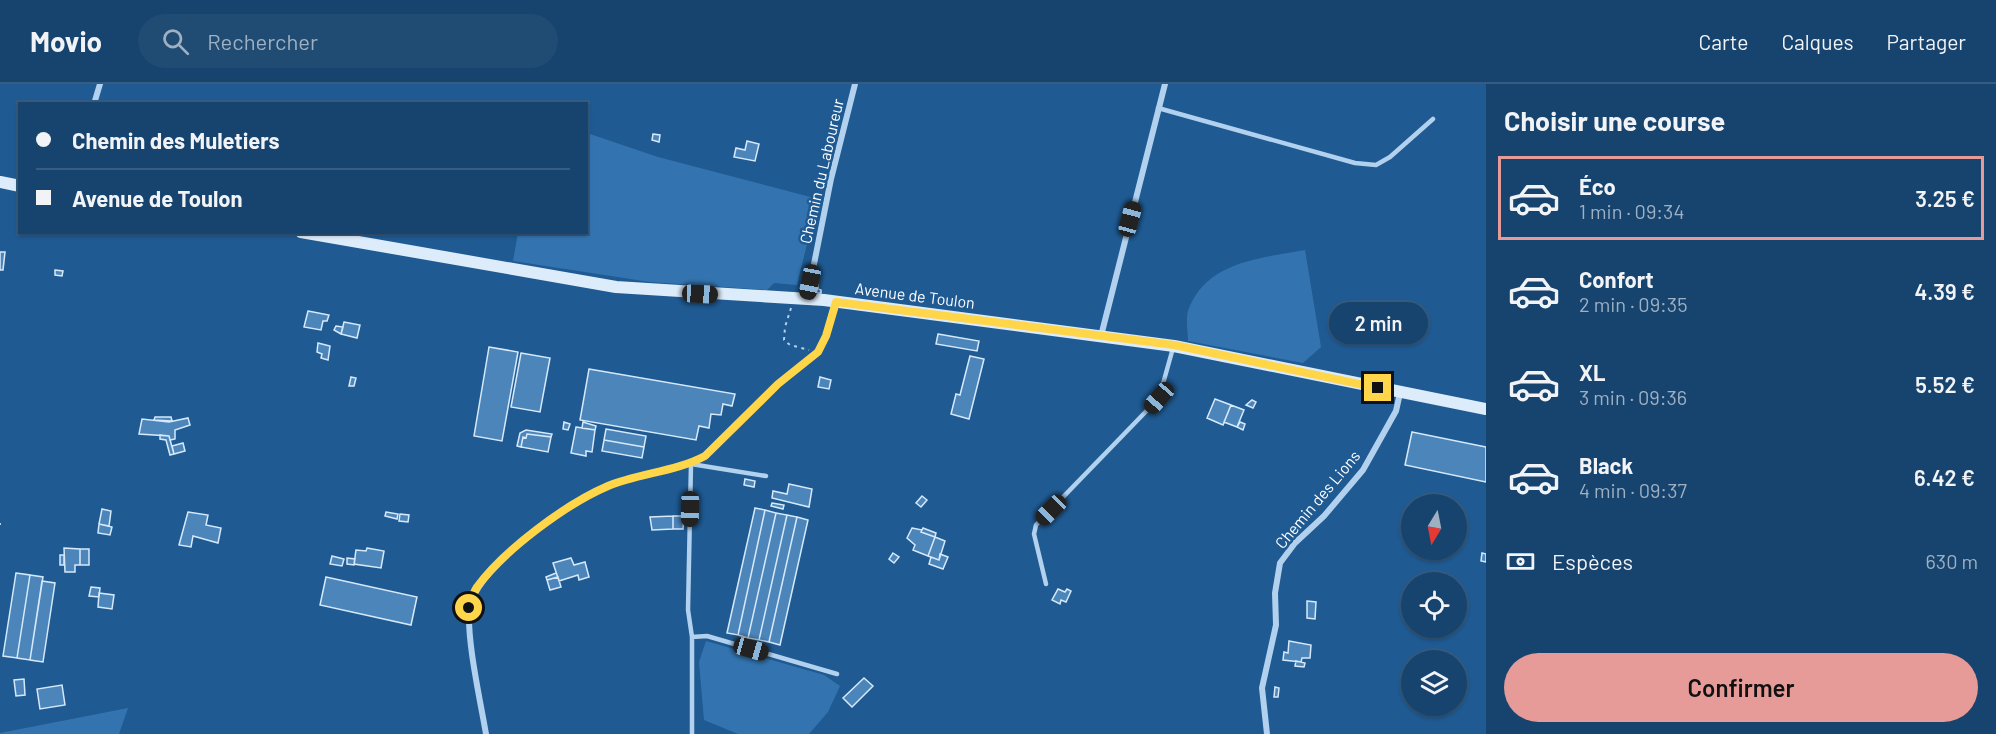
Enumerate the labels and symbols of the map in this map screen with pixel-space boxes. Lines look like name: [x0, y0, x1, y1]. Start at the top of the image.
street label: Chemin du Laboureur: [795, 96, 847, 245]
car: [1117, 199, 1143, 239]
car: [798, 263, 822, 301]
street label: Avenue de Toulon: [854, 278, 976, 312]
car: [682, 284, 718, 304]
callout: 2 min: [1328, 301, 1428, 343]
route end: [1364, 374, 1391, 401]
car: [1140, 379, 1178, 417]
street label: Chemin des Lions: [1270, 446, 1364, 552]
car: [681, 491, 699, 527]
car: [1032, 491, 1070, 529]
north arrow: [1401, 494, 1467, 560]
route start: [455, 594, 482, 621]
car: [731, 635, 771, 663]

